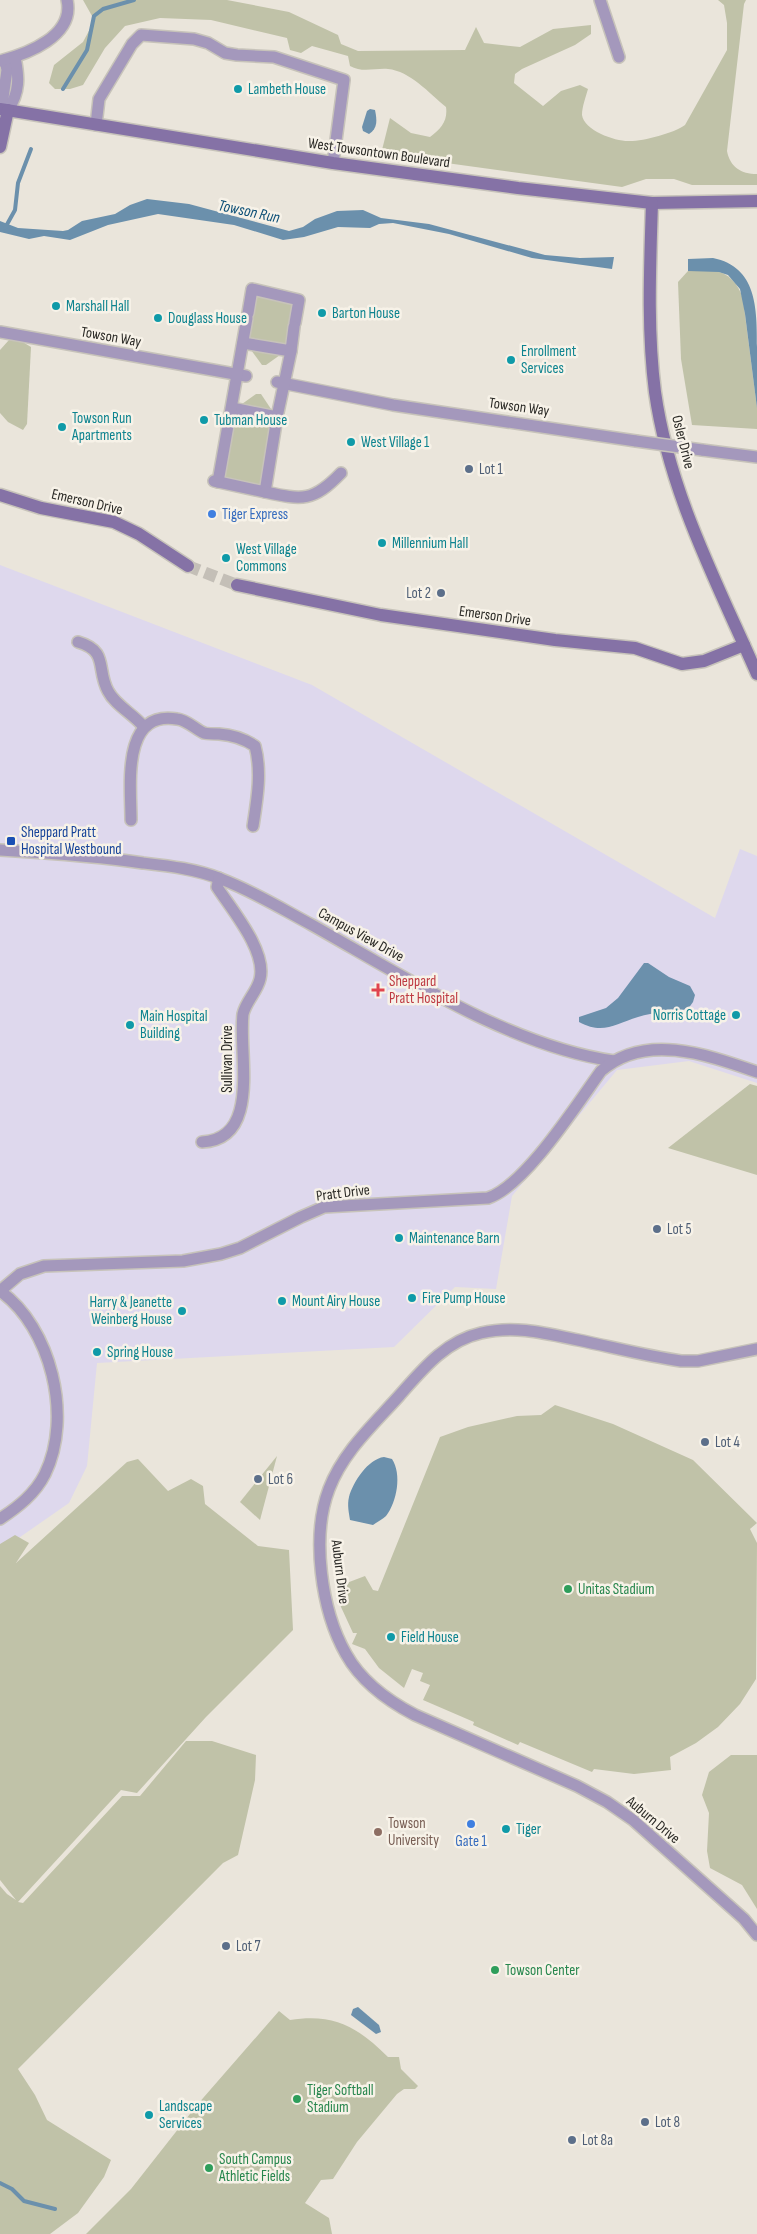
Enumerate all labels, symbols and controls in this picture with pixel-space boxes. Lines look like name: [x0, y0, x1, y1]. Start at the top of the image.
place label: Lambeth House: [248, 80, 326, 99]
marker: Lambeth House: [232, 83, 244, 95]
street label: West Towsontown Boulevard: [307, 134, 451, 172]
water label: Towson Run: [216, 196, 282, 228]
place label: Marshall Hall: [66, 297, 129, 316]
marker: Marshall Hall: [50, 300, 62, 312]
place label: Barton House: [332, 304, 400, 323]
marker: Barton House: [316, 307, 328, 319]
place label: Douglass House: [168, 309, 247, 328]
marker: Douglass House: [152, 312, 164, 324]
street label: Towson Way: [79, 322, 143, 352]
place label: Enrollment Services: [521, 342, 577, 378]
marker: Enrollment Services: [505, 354, 517, 366]
street label: Towson Way: [488, 393, 551, 421]
place label: Towson Run Apartments: [71, 409, 132, 445]
place label: Tubman House: [214, 411, 287, 430]
street label: Osler Drive: [667, 413, 699, 471]
marker: Tubman House: [198, 414, 210, 426]
marker: Towson Run Apartments: [56, 421, 68, 433]
place label: West Village 1: [361, 433, 430, 452]
marker: West Village 1: [345, 436, 357, 448]
place label: Lot 1: [479, 460, 504, 479]
marker: Lot 1: [463, 463, 475, 475]
street label: Emerson Drive: [50, 485, 124, 519]
place label: Tiger Express: [222, 505, 288, 524]
marker: Tiger Express: [206, 508, 218, 520]
place label: Millennium Hall: [392, 534, 468, 553]
marker: Millennium Hall: [376, 537, 388, 549]
place label: West Village Commons: [236, 540, 297, 576]
marker: West Village Commons: [220, 552, 232, 564]
place label: Lot 2: [406, 584, 431, 603]
marker: Lot 2: [435, 587, 447, 599]
street label: Emerson Drive: [458, 602, 532, 630]
place label: Sheppard Pratt Hospital Westbound: [21, 823, 122, 859]
marker: Sheppard Pratt Hospital Westbound: [5, 835, 17, 847]
street label: Campus View Drive: [315, 904, 407, 966]
place label: Sheppard Pratt Hospital: [389, 972, 458, 1008]
marker: Sheppard Pratt Hospital: [371, 983, 385, 997]
place label: Norris Cottage: [653, 1006, 726, 1025]
place label: Main Hospital Building: [140, 1007, 208, 1043]
marker: Norris Cottage: [730, 1009, 742, 1021]
marker: Main Hospital Building: [124, 1019, 136, 1031]
street label: Sullivan Drive: [218, 1025, 237, 1093]
street label: Pratt Drive: [315, 1180, 371, 1206]
place label: Lot 5: [667, 1220, 692, 1239]
marker: Lot 5: [651, 1223, 663, 1235]
place label: Maintenance Barn: [409, 1229, 500, 1248]
marker: Maintenance Barn: [393, 1232, 405, 1244]
place label: Fire Pump House: [422, 1289, 506, 1308]
place label: Mount Airy House: [292, 1292, 380, 1311]
marker: Fire Pump House: [406, 1292, 418, 1304]
place label: Harry & Jeanette Weinberg House: [89, 1293, 172, 1329]
marker: Mount Airy House: [276, 1295, 288, 1307]
marker: Harry & Jeanette Weinberg House: [176, 1305, 188, 1317]
place label: Spring House: [107, 1343, 173, 1362]
marker: Spring House: [91, 1346, 103, 1358]
place label: Lot 4: [715, 1433, 740, 1452]
marker: Lot 4: [699, 1436, 711, 1448]
place label: Lot 6: [268, 1470, 293, 1489]
marker: Lot 6: [252, 1473, 264, 1485]
street label: Auburn Drive: [327, 1538, 353, 1605]
place label: Unitas Stadium: [578, 1580, 654, 1599]
marker: Unitas Stadium: [562, 1583, 574, 1595]
place label: Field House: [401, 1628, 459, 1647]
marker: Field House: [385, 1631, 397, 1643]
street label: Auburn Drive: [621, 1791, 684, 1848]
place label: Towson University: [388, 1814, 439, 1850]
marker: Gate 1: [465, 1818, 477, 1830]
place label: Tiger: [516, 1820, 542, 1839]
marker: Tiger: [500, 1823, 512, 1835]
marker: Towson University: [372, 1826, 384, 1838]
place label: Gate 1: [455, 1832, 487, 1851]
place label: Lot 7: [236, 1937, 261, 1956]
marker: Lot 7: [220, 1940, 232, 1952]
place label: Towson Center: [505, 1961, 580, 1980]
marker: Towson Center: [489, 1964, 501, 1976]
place label: Tiger Softball Stadium: [307, 2081, 374, 2117]
marker: Tiger Softball Stadium: [291, 2093, 303, 2105]
place label: Landscape Services: [159, 2097, 212, 2133]
marker: Landscape Services: [143, 2109, 155, 2121]
place label: Lot 8: [655, 2113, 680, 2132]
marker: Lot 8: [639, 2116, 651, 2128]
place label: Lot 8a: [582, 2131, 613, 2150]
marker: Lot 8a: [566, 2134, 578, 2146]
place label: South Campus Athletic Fields: [218, 2150, 292, 2186]
marker: South Campus Athletic Fields: [203, 2162, 215, 2174]

